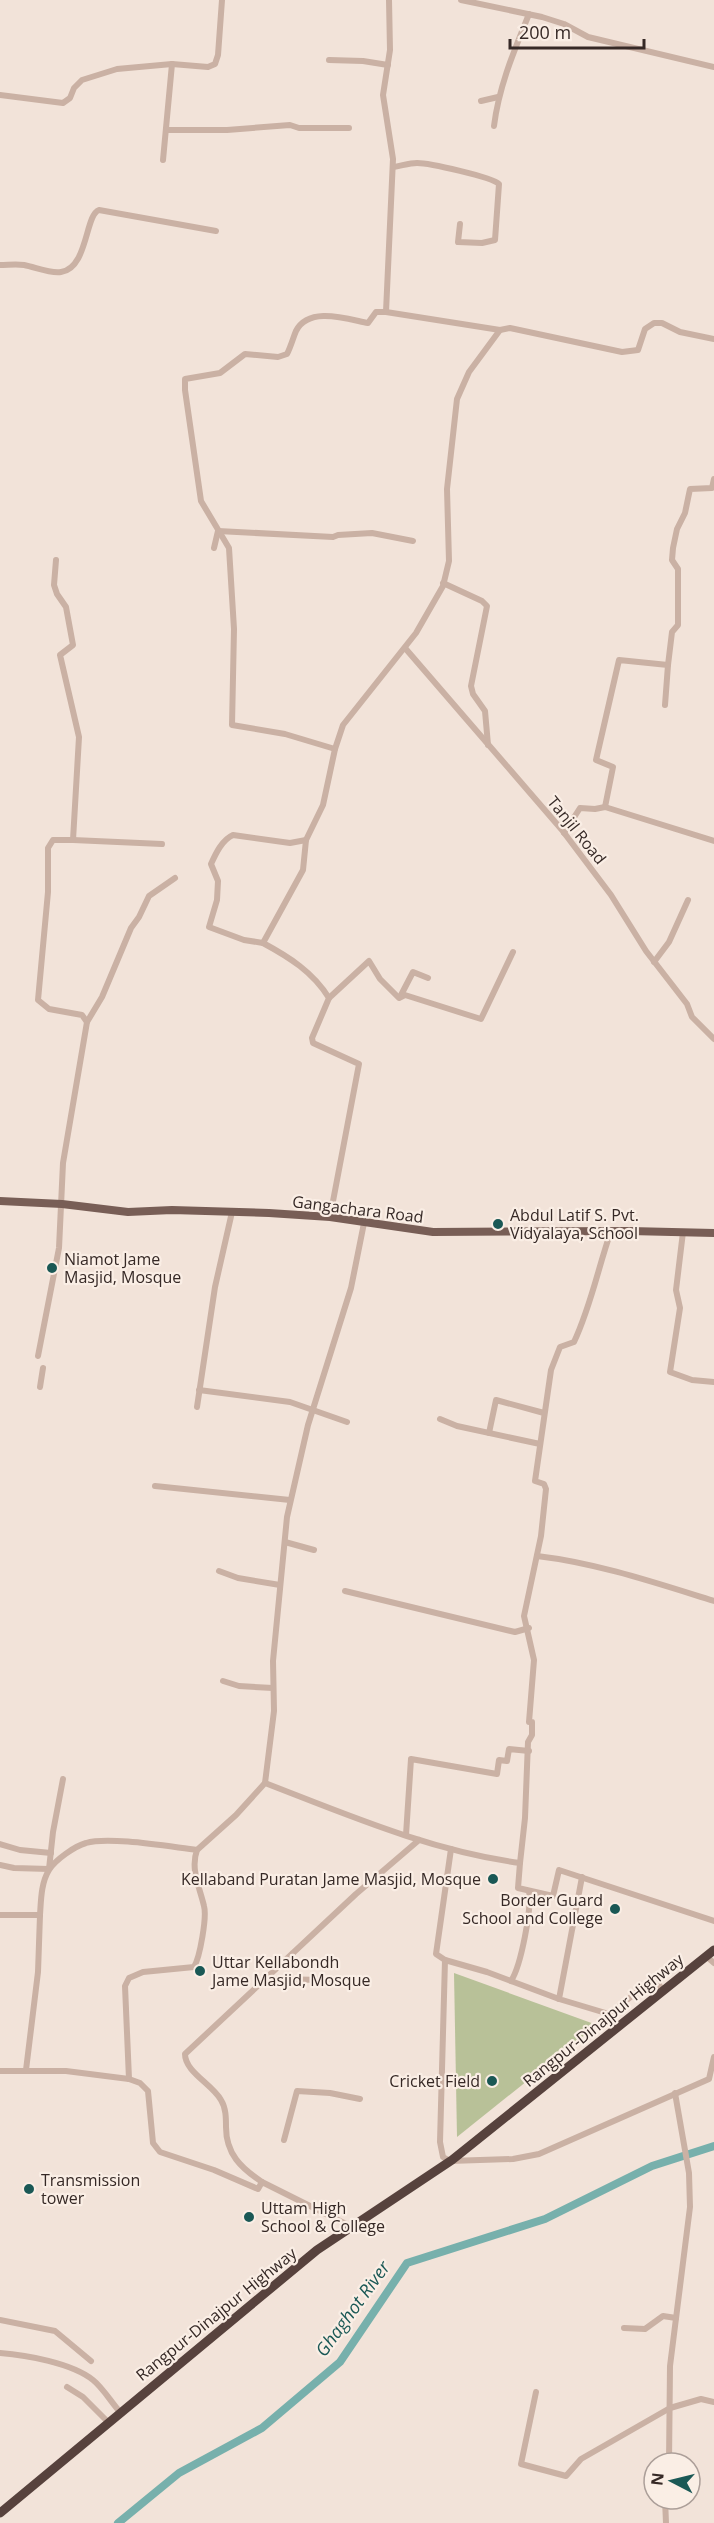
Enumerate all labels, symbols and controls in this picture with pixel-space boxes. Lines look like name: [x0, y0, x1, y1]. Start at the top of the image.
scale bar: [510, 12, 644, 50]
text: 200 m: [519, 20, 571, 44]
street label: Tanjil Road: [543, 791, 611, 869]
street label: Gangachara Road: [291, 1190, 425, 1228]
place label: Abdul Latif S. Pvt. Vidyalaya, School: [510, 1204, 639, 1244]
marker: Abdul Latif S. Pvt. Vidyalaya, School: [491, 1217, 505, 1231]
place label: Niamot Jame Masjid, Mosque: [64, 1248, 181, 1288]
marker: Niamot Jame Masjid, Mosque: [45, 1261, 59, 1275]
place label: Kellaband Puratan Jame Masjid, Mosque: [181, 1868, 481, 1890]
marker: Kellaband Puratan Jame Masjid, Mosque: [486, 1872, 500, 1886]
place label: Border Guard School and College: [462, 1889, 603, 1929]
marker: Border Guard School and College: [608, 1902, 622, 1916]
street label: Rangpur-Dinajpur Highway: [518, 1948, 689, 2092]
place label: Uttar Kellabondh Jame Masjid, Mosque: [210, 1951, 370, 1991]
marker: Uttar Kellabondh Jame Masjid, Mosque: [193, 1964, 207, 1978]
place label: Cricket Field: [389, 2070, 480, 2092]
marker: Cricket Field: [485, 2074, 499, 2088]
place label: Transmission tower: [41, 2169, 140, 2209]
marker: Transmission tower: [22, 2182, 36, 2196]
place label: Uttam High School & College: [261, 2197, 385, 2237]
marker: Uttam High School & College: [242, 2210, 256, 2224]
street label: Rangpur-Dinajpur Highway: [131, 2242, 302, 2386]
water label: Ghaghot River: [309, 2255, 395, 2361]
north arrow: [642, 2451, 702, 2511]
text: N: [645, 2471, 669, 2487]

